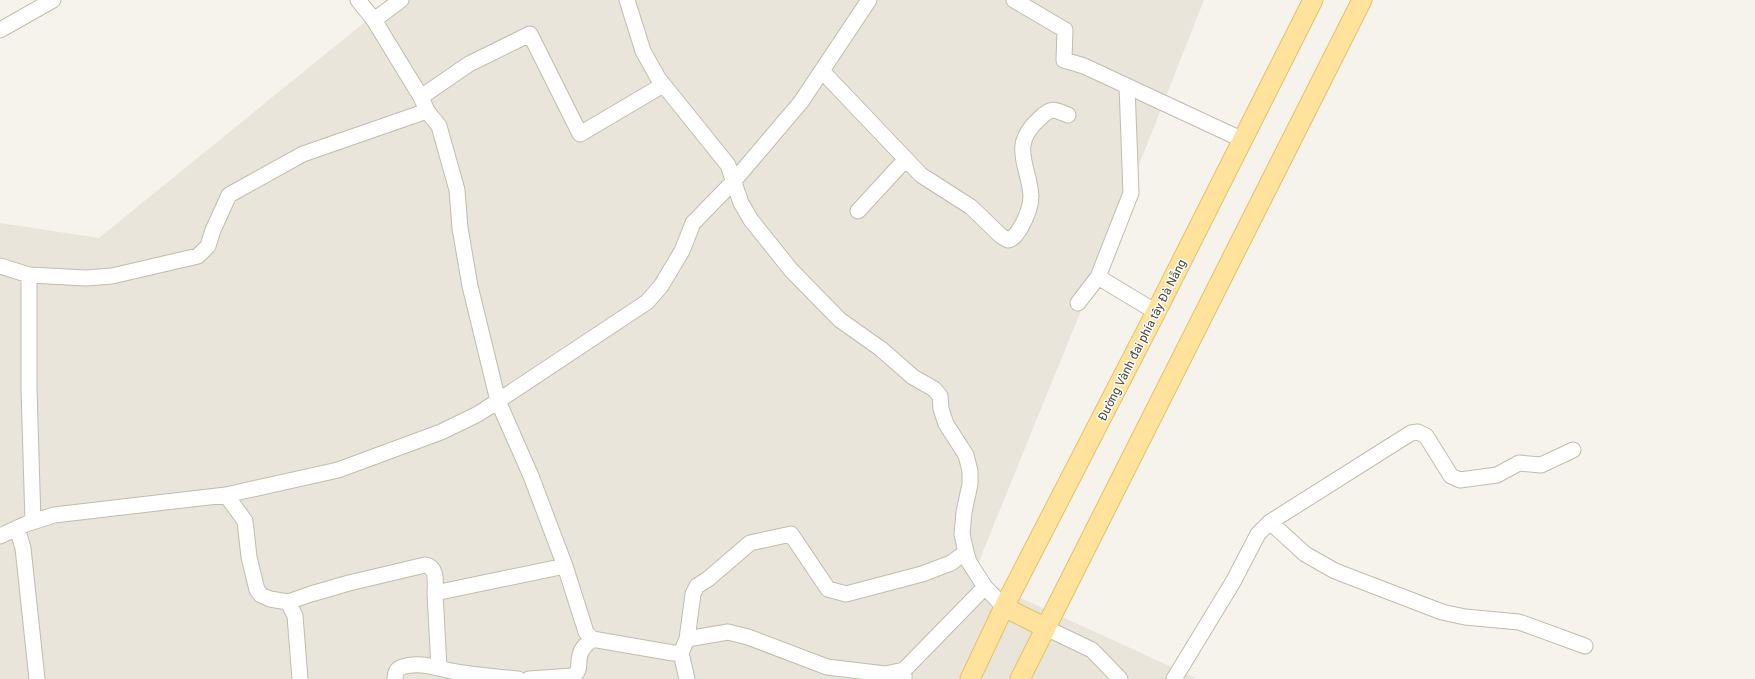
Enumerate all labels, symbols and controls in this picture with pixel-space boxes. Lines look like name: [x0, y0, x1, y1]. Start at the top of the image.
street label: Đường Vành đai phía tây Đà Nẵng: [1095, 257, 1189, 423]

